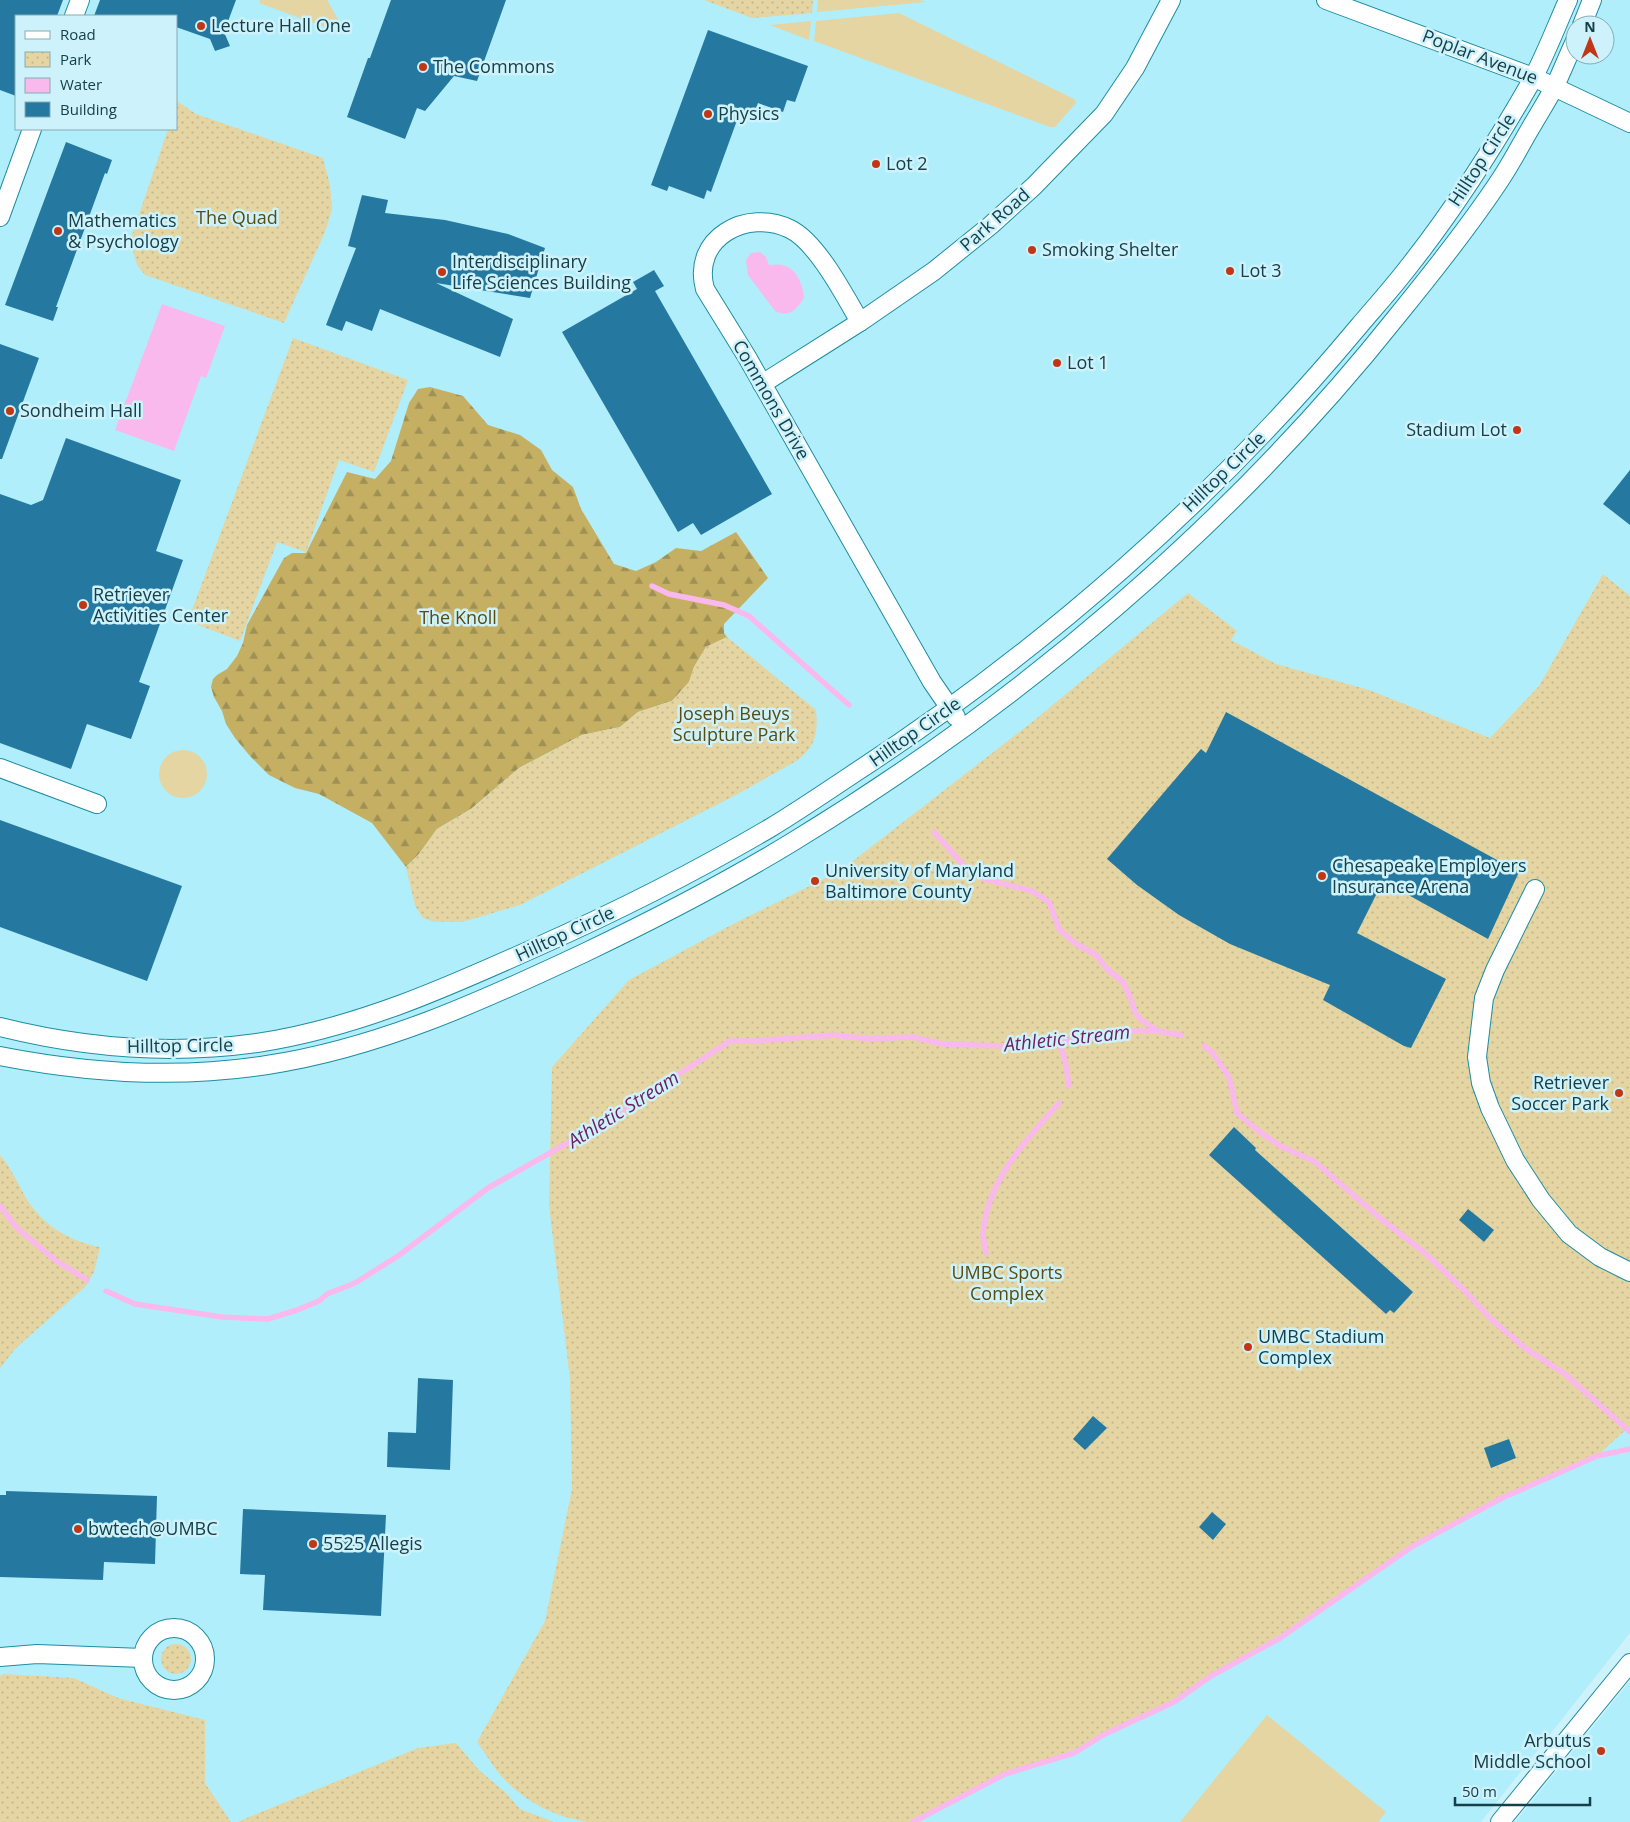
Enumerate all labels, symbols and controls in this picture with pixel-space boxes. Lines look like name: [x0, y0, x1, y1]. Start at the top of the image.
place label: Lecture Hall One: [211, 13, 351, 37]
legend: [15, 15, 178, 130]
north arrow: [1565, 15, 1615, 65]
text: N: [1584, 17, 1596, 36]
marker: Lecture Hall One: [195, 20, 207, 32]
street label: Poplar Avenue: [1419, 23, 1542, 89]
text: Road: [60, 24, 96, 44]
text: Park: [60, 49, 91, 69]
place label: The Commons: [433, 54, 555, 78]
marker: The Commons: [417, 61, 429, 73]
text: Water: [60, 74, 102, 94]
text: Building: [60, 99, 117, 119]
place label: Physics: [718, 101, 779, 125]
marker: Physics: [702, 108, 714, 120]
street label: Hilltop Circle: [1442, 108, 1520, 211]
place label: Lot 2: [886, 151, 928, 175]
marker: Lot 2: [870, 158, 882, 170]
street label: Park Road: [954, 182, 1034, 256]
park label: The Quad: [196, 205, 278, 229]
place label: Mathematics & Psychology: [68, 208, 180, 253]
marker: Mathematics & Psychology: [52, 225, 64, 237]
place label: Smoking Shelter: [1042, 237, 1179, 261]
marker: Smoking Shelter: [1026, 244, 1038, 256]
place label: Interdisciplinary Life Sciences Building: [452, 249, 631, 294]
place label: Lot 3: [1240, 258, 1282, 282]
marker: Lot 3: [1224, 265, 1236, 277]
marker: Interdisciplinary Life Sciences Building: [436, 266, 448, 278]
street label: Commons Drive: [728, 335, 816, 464]
place label: Lot 1: [1067, 350, 1109, 374]
marker: Lot 1: [1051, 357, 1063, 369]
place label: Sondheim Hall: [20, 398, 142, 422]
marker: Sondheim Hall: [4, 405, 16, 417]
place label: Stadium Lot: [1406, 417, 1507, 441]
marker: Stadium Lot: [1511, 424, 1523, 436]
street label: Hilltop Circle: [1177, 426, 1270, 517]
place label: Retriever Activities Center: [93, 582, 229, 627]
marker: Retriever Activities Center: [77, 599, 89, 611]
park label: The Knoll: [419, 605, 497, 629]
street label: Hilltop Circle: [864, 691, 965, 772]
park label: Joseph Beuys Sculpture Park: [673, 701, 796, 746]
place label: Chesapeake Employers Insurance Arena: [1332, 853, 1527, 898]
place label: University of Maryland Baltimore County: [825, 858, 1014, 903]
marker: Chesapeake Employers Insurance Arena: [1316, 870, 1328, 882]
marker: University of Maryland Baltimore County: [809, 875, 821, 887]
street label: Hilltop Circle: [511, 900, 618, 966]
water label: Athletic Stream: [1001, 1018, 1131, 1058]
street label: Hilltop Circle: [127, 1032, 233, 1058]
water label: Athletic Stream: [561, 1064, 684, 1155]
place label: Retriever Soccer Park: [1511, 1070, 1610, 1115]
marker: Retriever Soccer Park: [1613, 1087, 1625, 1099]
park label: UMBC Sports Complex: [951, 1260, 1063, 1305]
place label: UMBC Stadium Complex: [1258, 1324, 1385, 1369]
marker: UMBC Stadium Complex: [1242, 1341, 1254, 1353]
place label: bwtech@UMBC: [88, 1516, 218, 1540]
marker: bwtech@UMBC: [72, 1523, 84, 1535]
place label: 5525 Allegis: [323, 1531, 422, 1555]
marker: 5525 Allegis: [307, 1538, 319, 1550]
place label: Arbutus Middle School: [1473, 1728, 1591, 1773]
marker: Arbutus Middle School: [1595, 1745, 1607, 1757]
scale bar: [1455, 1774, 1590, 1806]
text: 50 m: [1462, 1781, 1497, 1801]

